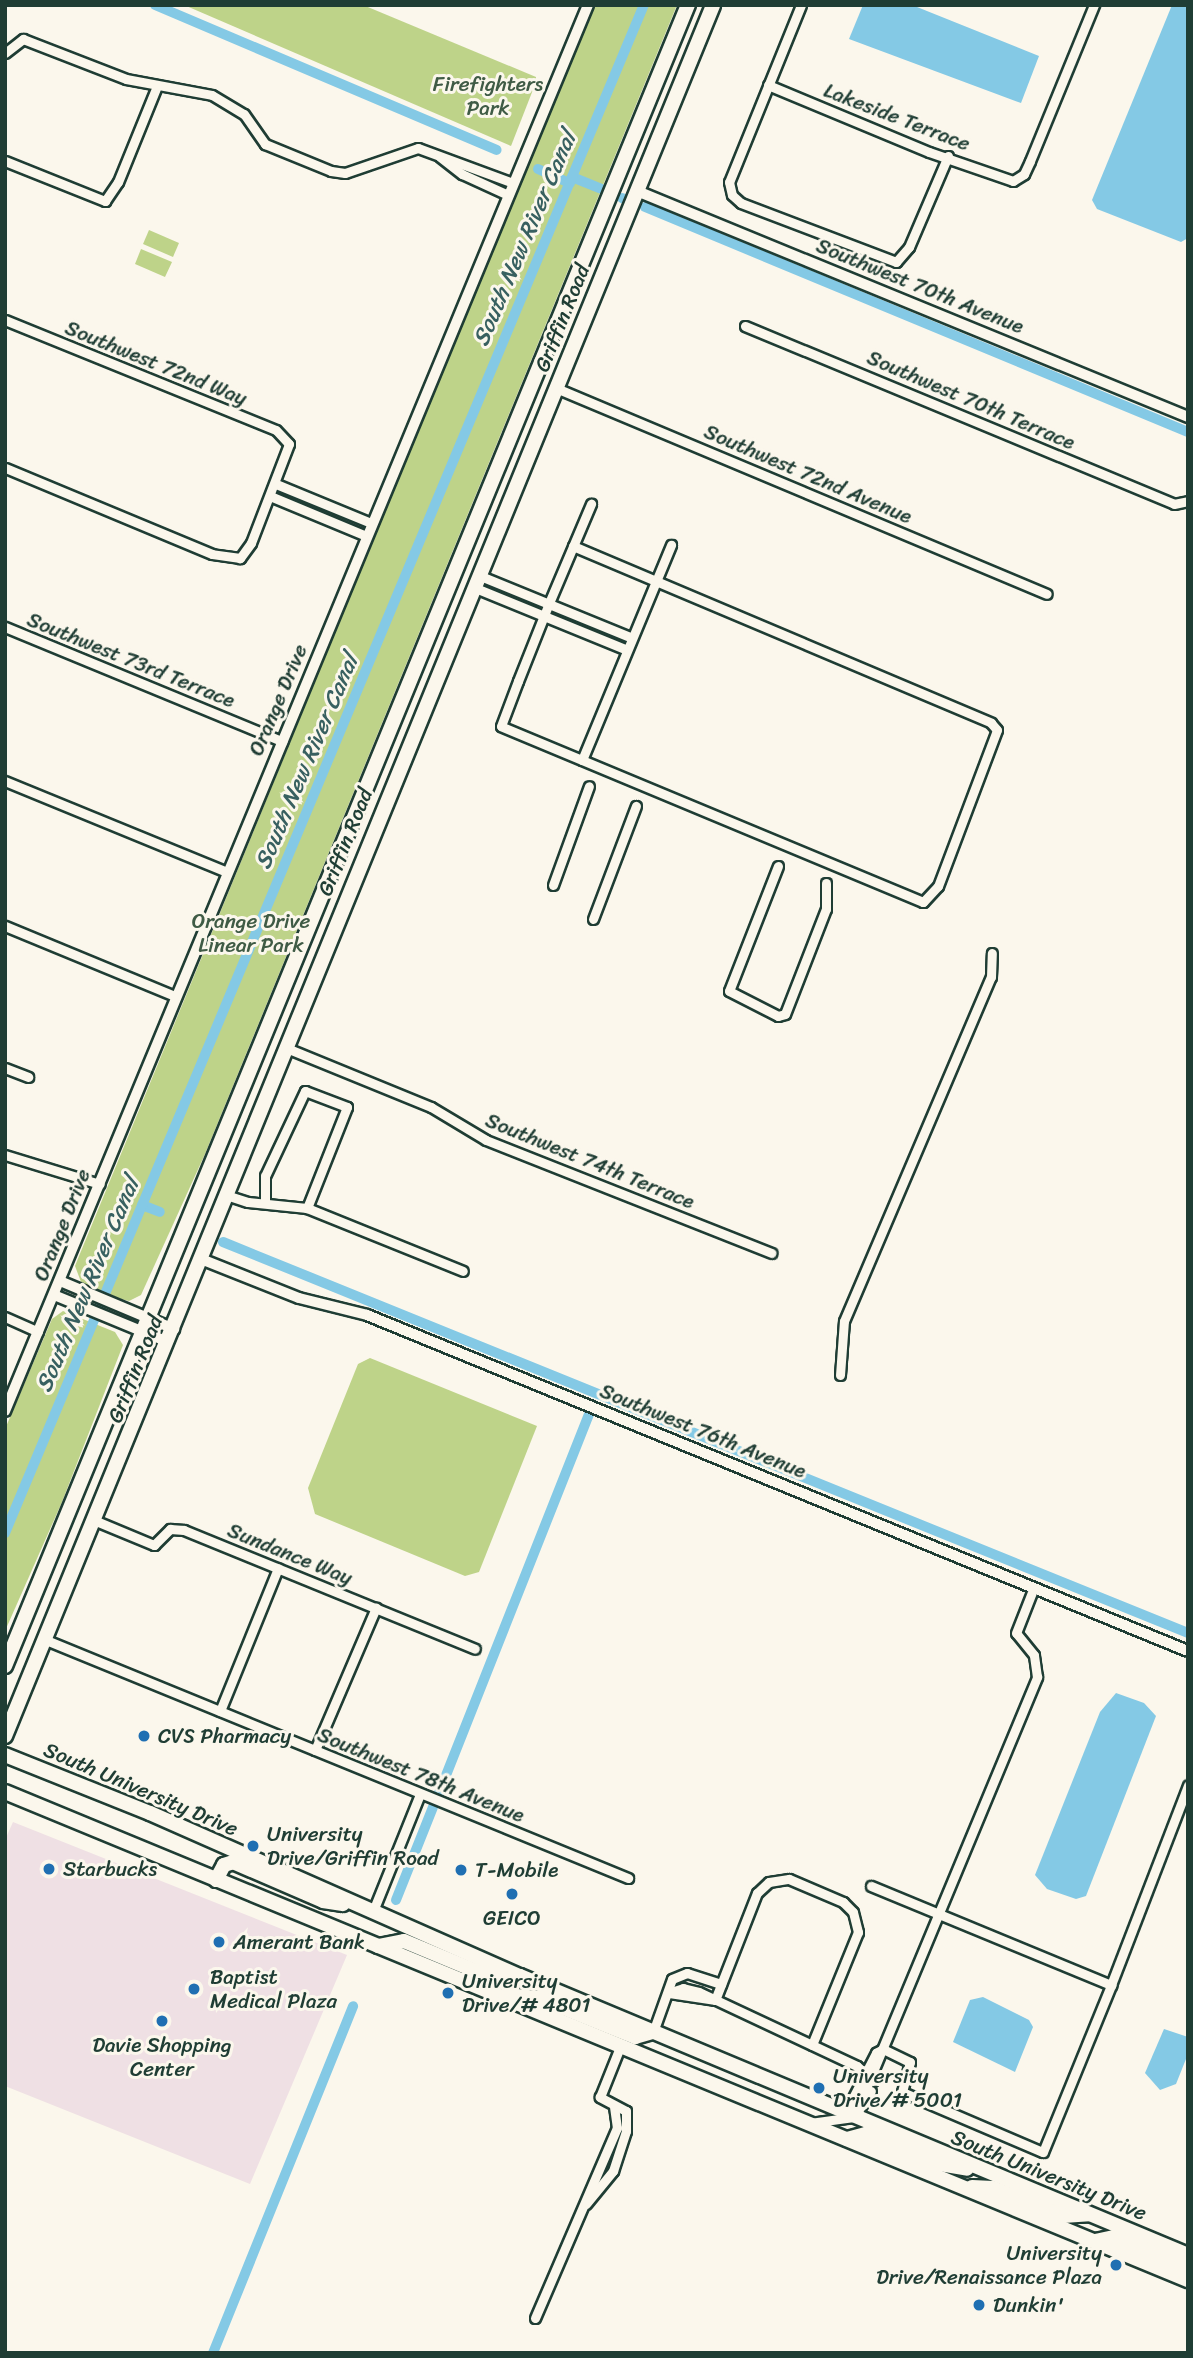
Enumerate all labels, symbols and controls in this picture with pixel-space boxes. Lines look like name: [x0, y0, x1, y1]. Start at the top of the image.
park label: Firefighters Park: [433, 71, 543, 121]
street label: Lakeside Terrace: [821, 78, 973, 156]
water label: South New River Canal: [467, 127, 583, 351]
street label: Southwest 70th Avenue: [812, 233, 1028, 339]
street label: Griffin Road: [529, 261, 595, 375]
street label: Southwest 72nd Way: [61, 315, 251, 411]
street label: Southwest 70th Terrace: [863, 345, 1079, 455]
street label: Southwest 72nd Avenue: [700, 419, 916, 529]
street label: Southwest 73rd Terrace: [23, 607, 239, 713]
street label: Orange Drive: [243, 641, 313, 759]
water label: South New River Canal: [249, 650, 365, 874]
street label: Griffin Road: [312, 785, 378, 899]
park label: Orange Drive Linear Park: [192, 908, 310, 958]
street label: Southwest 74th Terrace: [481, 1107, 699, 1215]
street label: Orange Drive: [28, 1165, 96, 1285]
water label: South New River Canal: [30, 1173, 146, 1397]
street label: Griffin Road: [102, 1312, 168, 1426]
street label: Southwest 76th Avenue: [596, 1378, 810, 1484]
street label: Sundance Way: [224, 1518, 356, 1590]
street label: Southwest 78th Avenue: [314, 1722, 528, 1828]
place label: CVS Pharmacy: [158, 1723, 291, 1749]
marker: CVS Pharmacy: [136, 1728, 152, 1744]
street label: South University Drive: [40, 1737, 242, 1841]
place label: University Drive/Griffin Road: [267, 1821, 439, 1871]
marker: University Drive/Griffin Road: [245, 1838, 261, 1854]
place label: Starbucks: [63, 1856, 157, 1882]
place label: T-Mobile: [475, 1857, 558, 1883]
marker: Starbucks: [41, 1861, 57, 1877]
marker: T-Mobile: [453, 1862, 469, 1878]
marker: GEICO: [504, 1886, 520, 1902]
place label: GEICO: [483, 1905, 541, 1931]
place label: Amerant Bank: [233, 1929, 365, 1955]
marker: Amerant Bank: [211, 1934, 227, 1950]
place label: Baptist Medical Plaza: [210, 1964, 337, 2014]
place label: University Drive/# 4801: [462, 1968, 591, 2018]
marker: Baptist Medical Plaza: [184, 1979, 204, 1999]
marker: University Drive/# 4801: [440, 1985, 456, 2001]
marker: Davie Shopping Center: [154, 2013, 170, 2029]
place label: Davie Shopping Center: [93, 2032, 231, 2082]
place label: University Drive/# 5001: [833, 2063, 962, 2113]
marker: University Drive/# 5001: [811, 2080, 827, 2096]
street label: South University Drive: [947, 2124, 1151, 2226]
place label: University Drive/Renaissance Plaza: [876, 2240, 1102, 2290]
marker: University Drive/Renaissance Plaza: [1108, 2257, 1124, 2273]
place label: Dunkin': [993, 2292, 1064, 2318]
marker: Dunkin': [971, 2297, 987, 2313]

